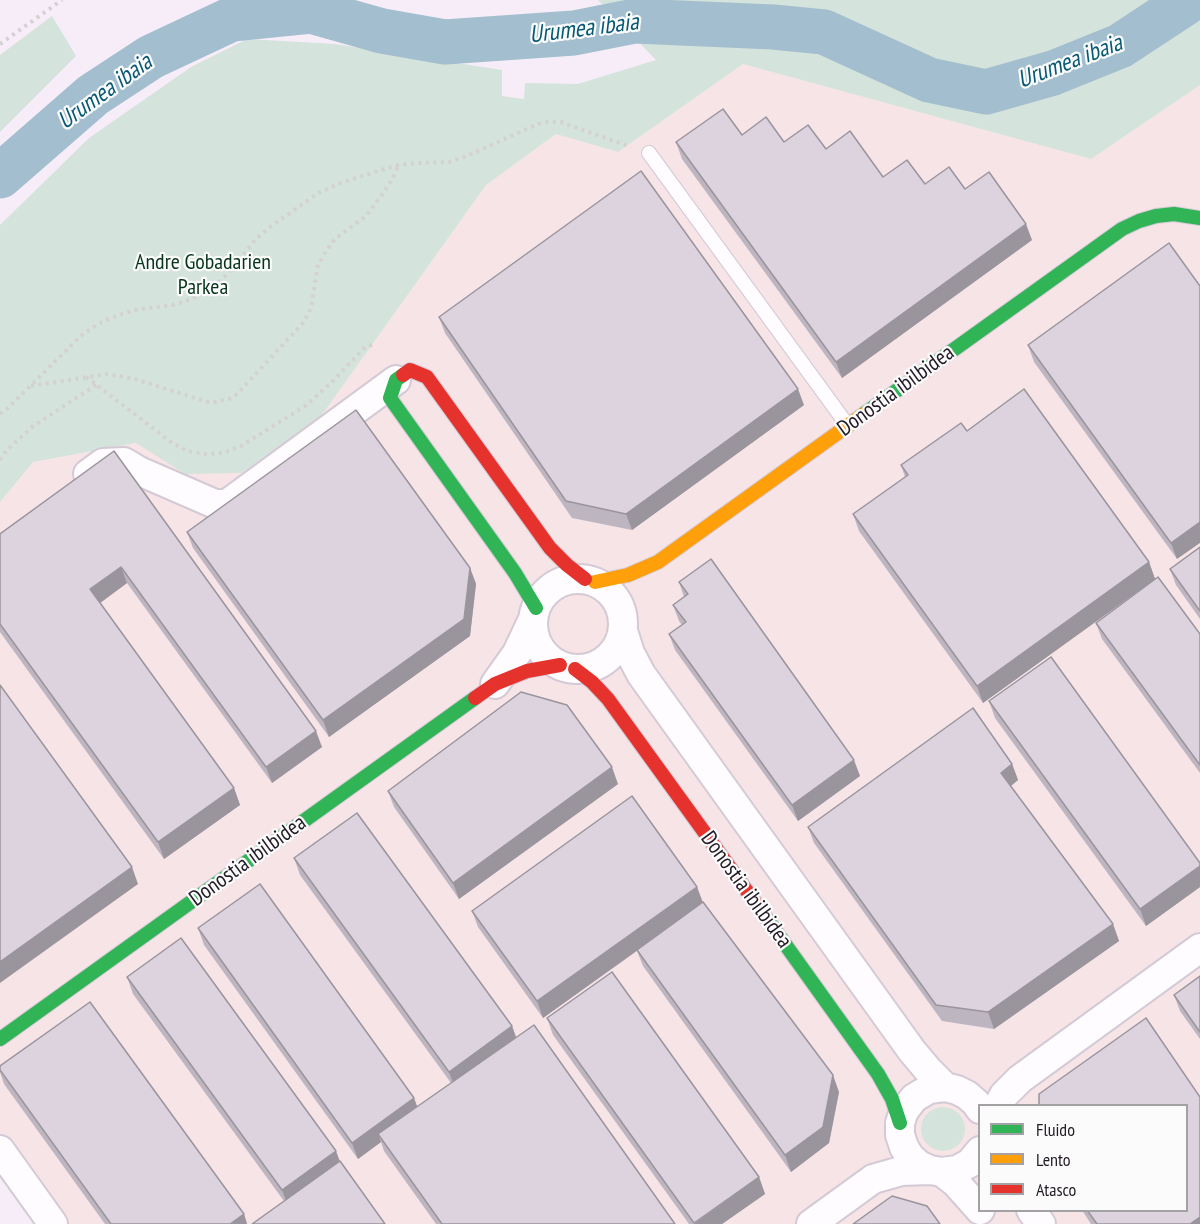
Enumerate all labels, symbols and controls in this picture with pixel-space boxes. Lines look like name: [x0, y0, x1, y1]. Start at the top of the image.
water label: Urumea ibaia: [528, 8, 640, 50]
water label: Urumea ibaia: [1014, 29, 1126, 95]
water label: Urumea ibaia: [52, 48, 158, 136]
park label: Andre Gobadarien Parkea: [135, 250, 271, 302]
street label: Donostia ibilbidea: [832, 340, 960, 442]
street label: Donostia ibilbidea: [184, 810, 312, 912]
street label: Donostia ibilbidea: [695, 826, 797, 954]
legend: [978, 1104, 1188, 1212]
text: Fluido: [1036, 1118, 1075, 1141]
text: Lento: [1036, 1148, 1071, 1171]
text: Atasco: [1036, 1178, 1076, 1201]

